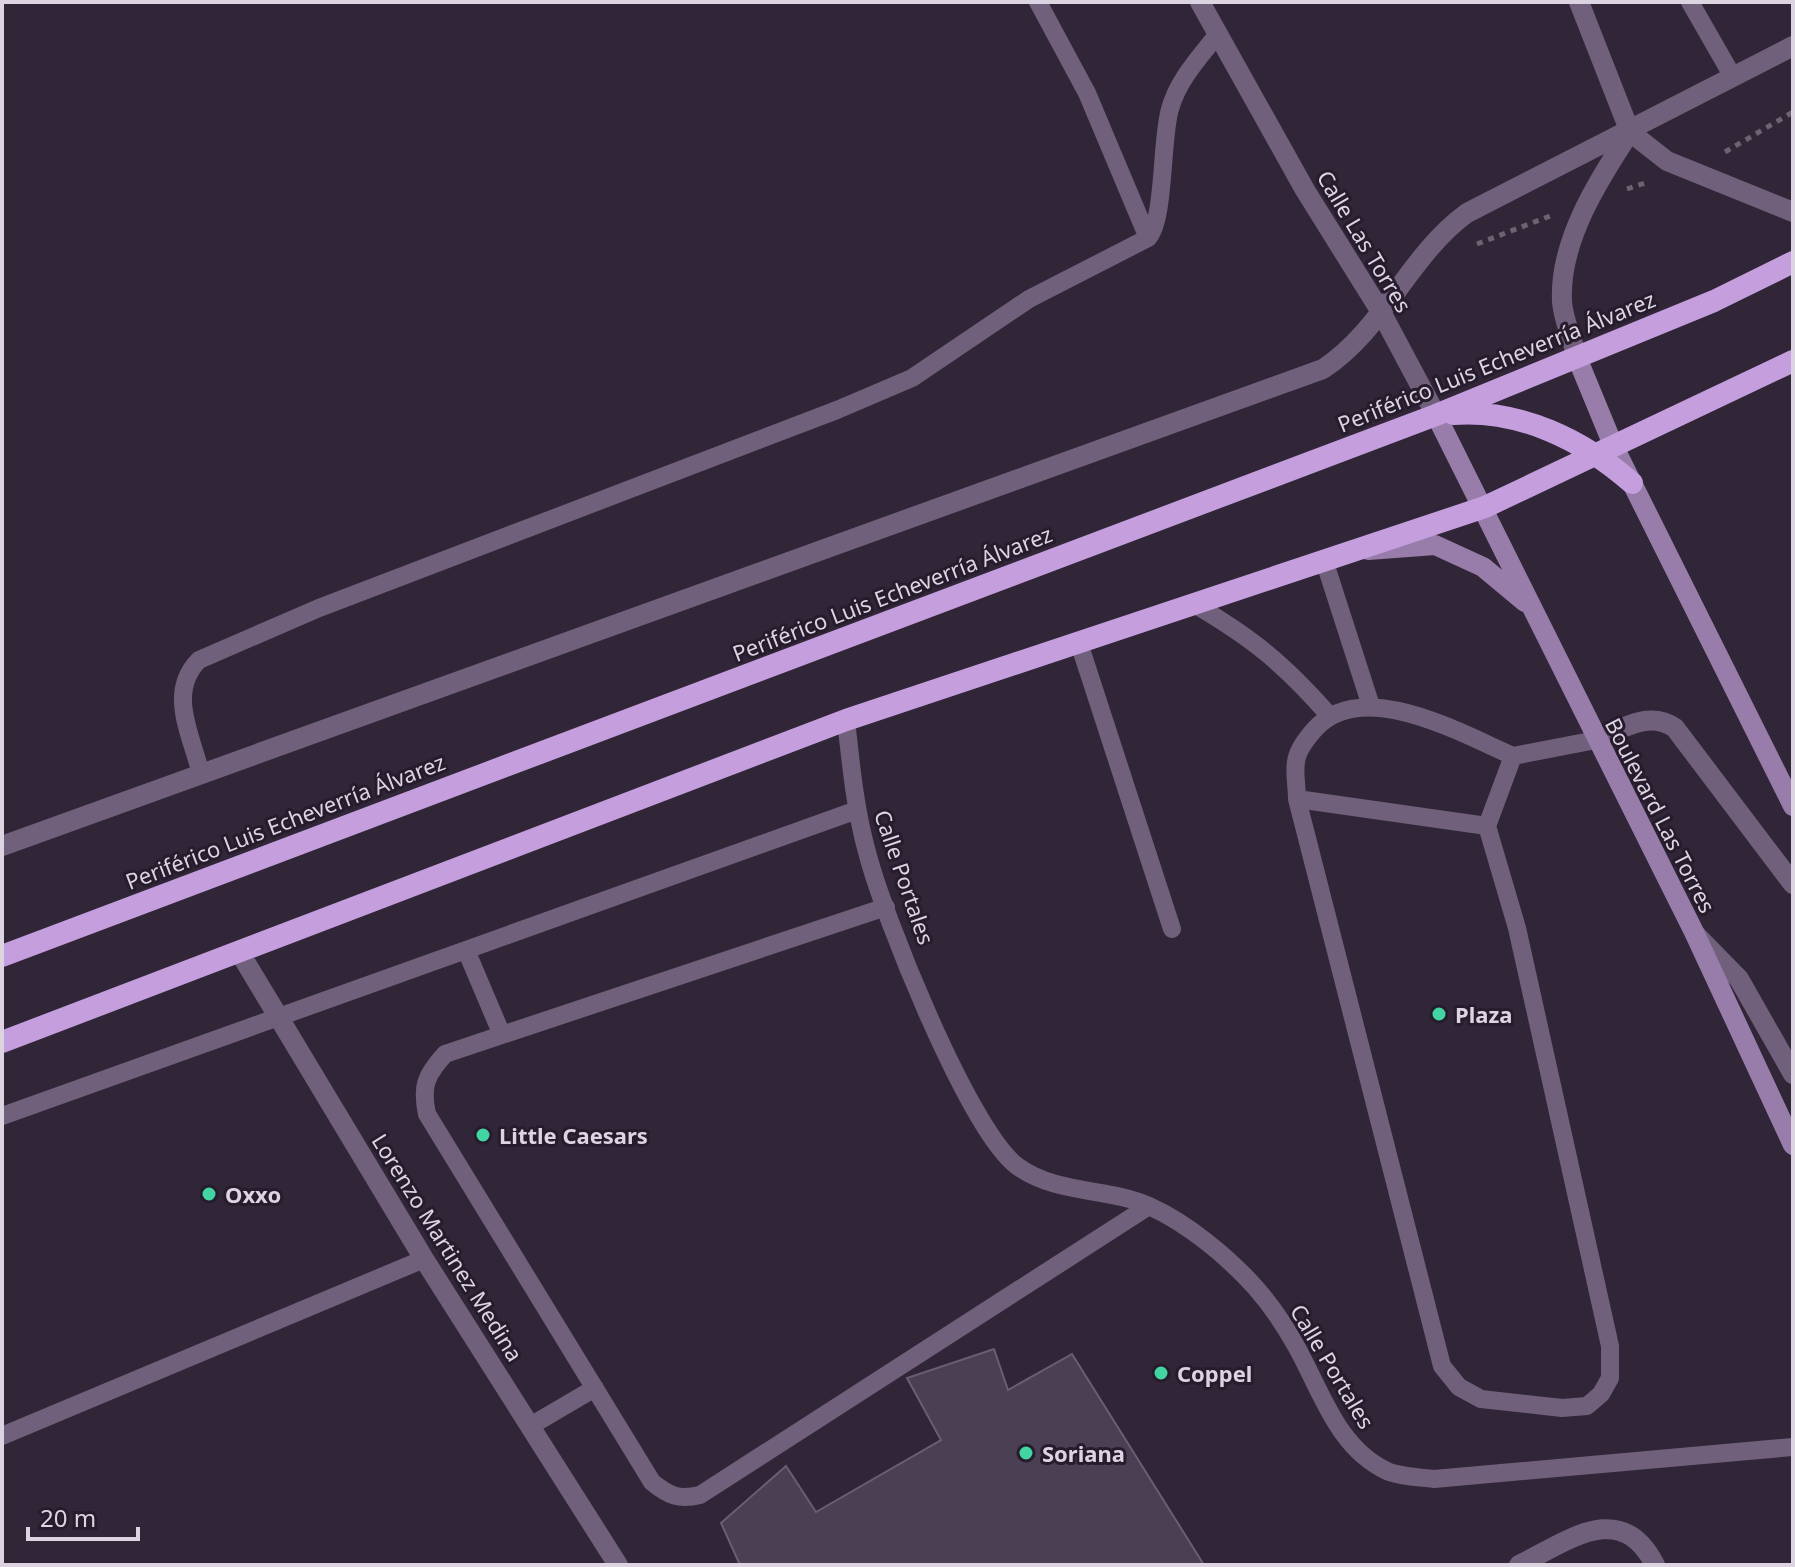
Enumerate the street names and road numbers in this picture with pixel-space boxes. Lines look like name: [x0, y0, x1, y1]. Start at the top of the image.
street label: Calle Las Torres: [1311, 164, 1419, 318]
street label: Periférico Luis Echeverría Álvarez: [1333, 283, 1659, 439]
street label: Periférico Luis Echeverría Álvarez: [728, 518, 1056, 668]
street label: Boulevard Las Torres: [1599, 712, 1723, 918]
street label: Periférico Luis Echeverría Álvarez: [121, 746, 449, 896]
street label: Calle Portales: [868, 806, 942, 948]
street label: Lorenzo Martinez Medina: [366, 1127, 530, 1367]
street label: Calle Portales: [1284, 1298, 1382, 1434]

